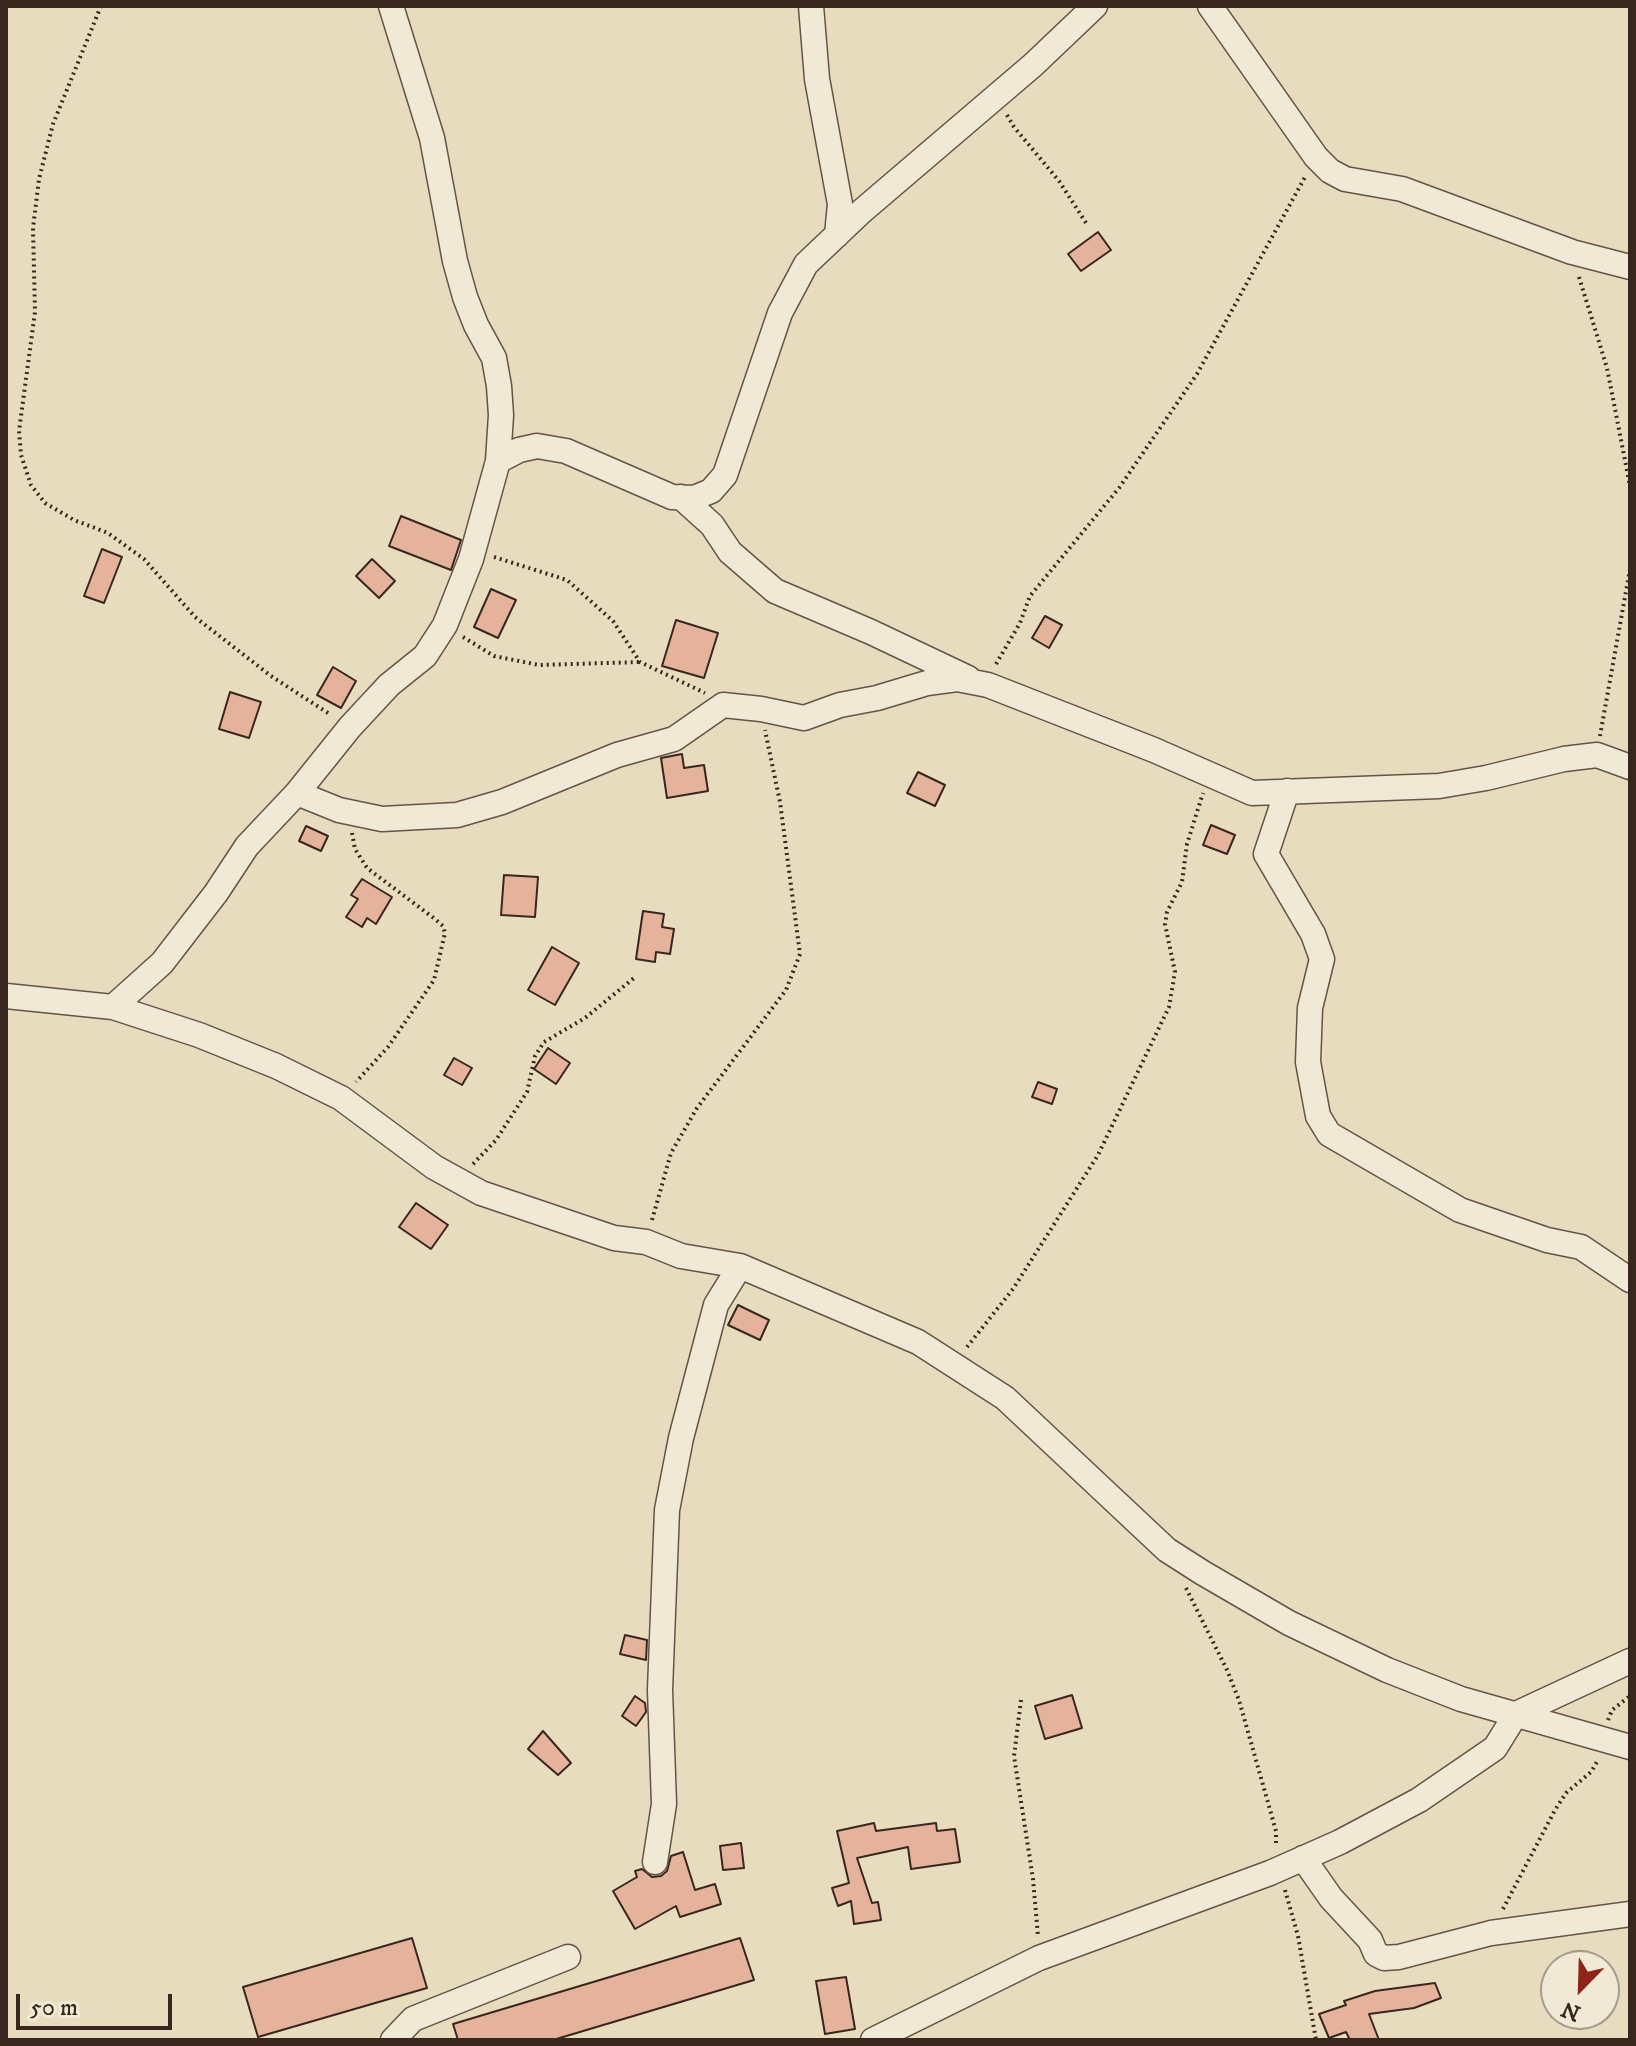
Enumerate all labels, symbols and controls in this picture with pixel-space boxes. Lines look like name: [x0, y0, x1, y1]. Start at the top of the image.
north arrow: [1540, 1950, 1620, 2030]
scale bar: [20, 1978, 176, 2028]
text: 50 m: [30, 1993, 78, 2023]
text: N: [1558, 1995, 1585, 2027]

